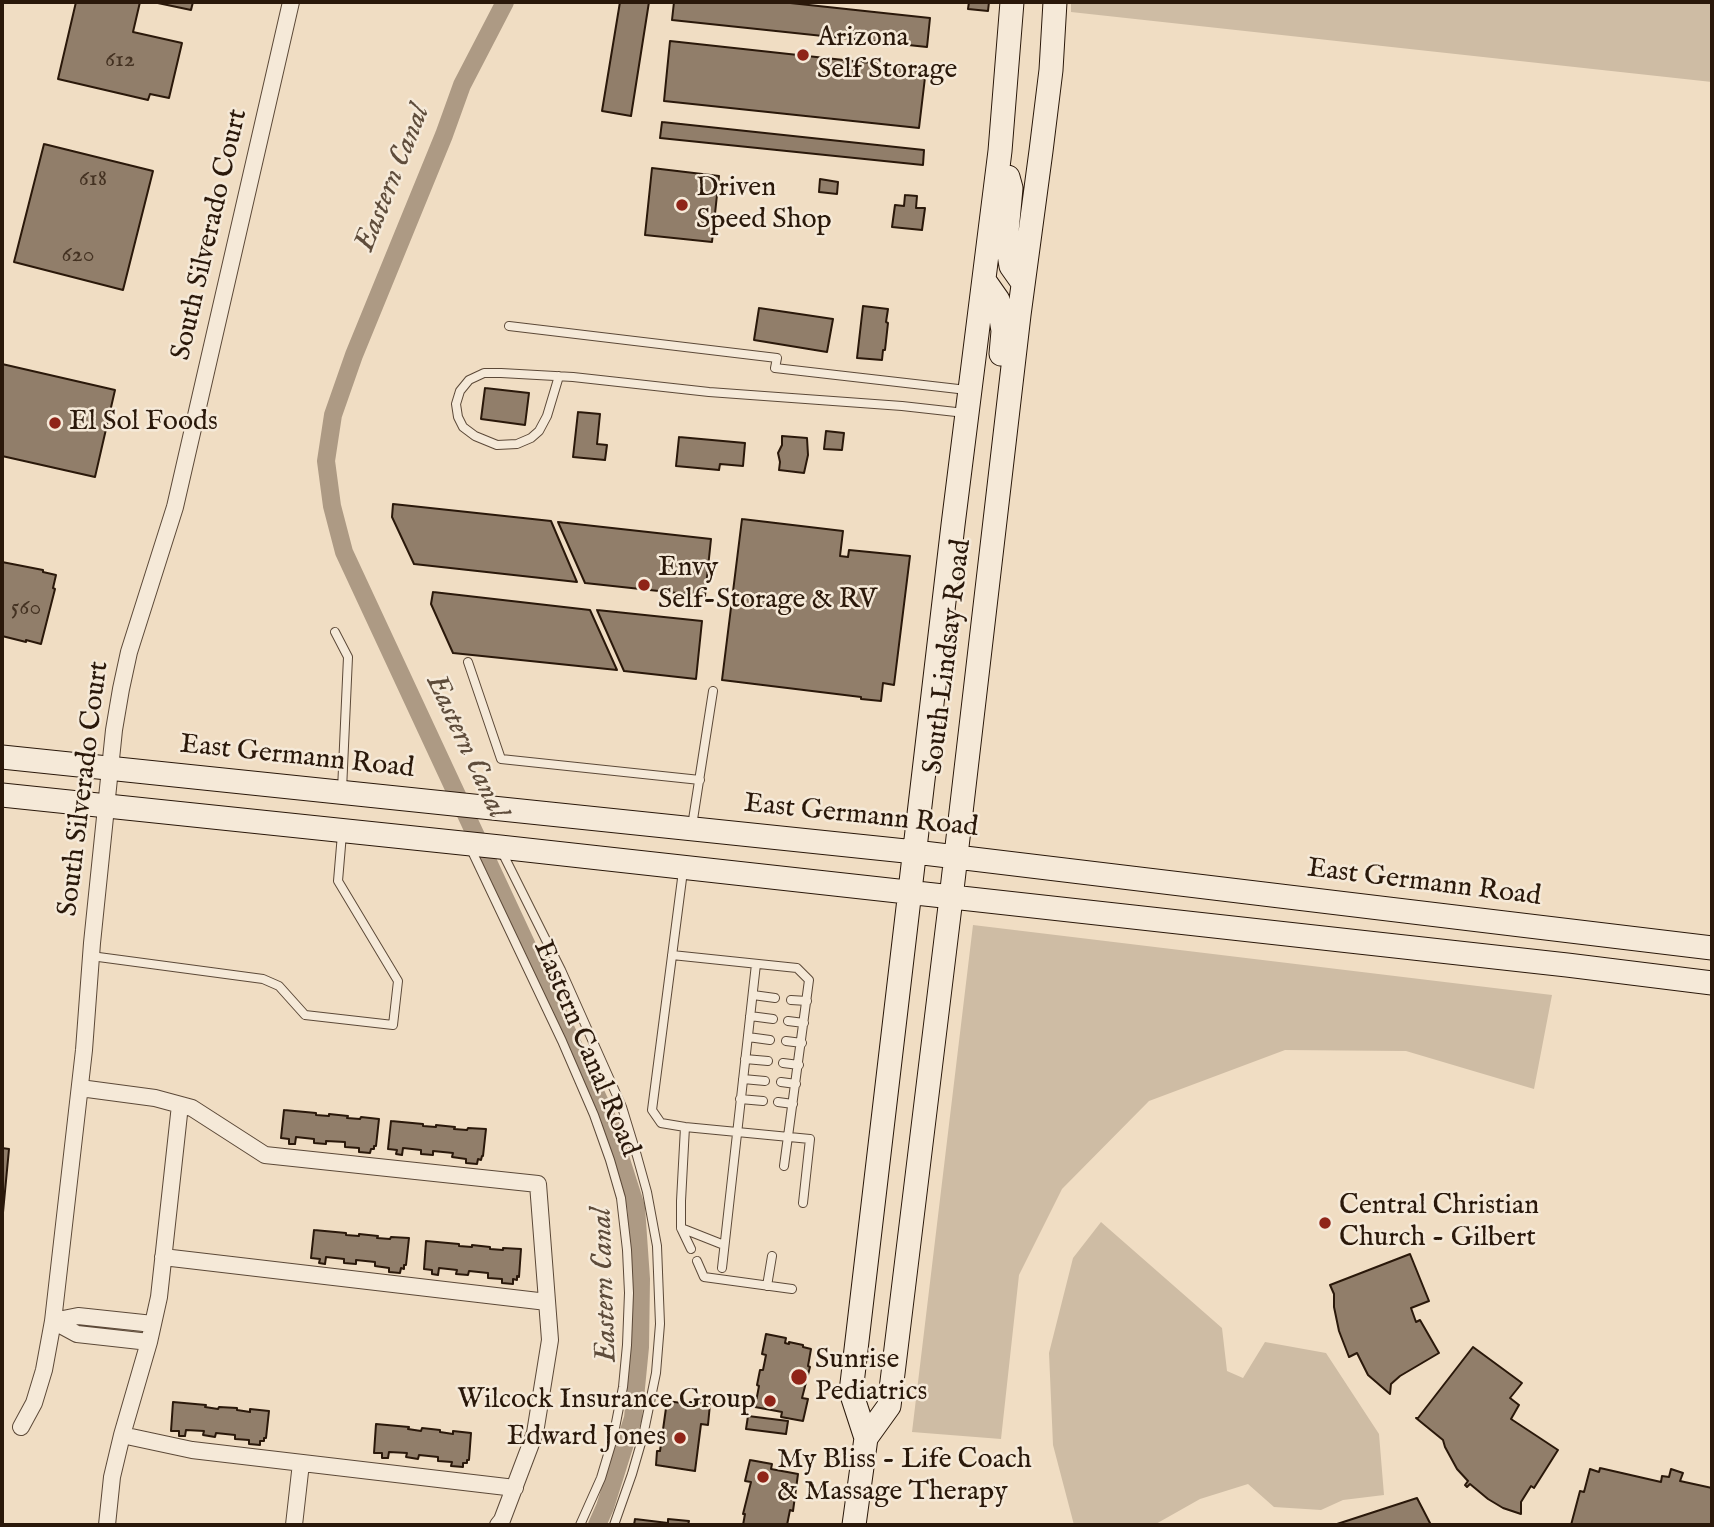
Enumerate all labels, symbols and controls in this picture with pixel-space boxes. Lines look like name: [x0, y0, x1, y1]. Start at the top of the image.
place label: Arizona Self Storage: [817, 22, 957, 88]
house number: 612: [105, 47, 135, 75]
marker: Arizona Self Storage: [795, 47, 811, 63]
water label: Eastern Canal: [348, 100, 440, 258]
street label: South Silverado Court: [166, 106, 256, 364]
house number: 618: [79, 166, 107, 194]
place label: Driven Speed Shop: [696, 172, 832, 238]
marker: Driven Speed Shop: [674, 197, 690, 213]
house number: 620: [61, 242, 95, 270]
place label: El Sol Foods: [69, 406, 218, 440]
marker: El Sol Foods: [47, 415, 63, 431]
street label: South Lindsay Road: [918, 538, 980, 776]
place label: Envy Self-Storage & RV: [658, 552, 877, 618]
marker: Envy Self-Storage & RV: [636, 577, 652, 593]
house number: 560: [11, 595, 41, 623]
street label: South Silverado Court: [53, 660, 117, 918]
water label: Eastern Canal: [416, 669, 514, 825]
street label: East Germann Road: [178, 729, 416, 787]
street label: East Germann Road: [742, 788, 980, 846]
street label: East Germann Road: [1305, 853, 1543, 915]
street label: Eastern Canal Road: [524, 936, 646, 1162]
place label: Central Christian Church - Gilbert: [1339, 1190, 1539, 1256]
water label: Eastern Canal: [585, 1207, 627, 1363]
marker: Central Christian Church - Gilbert: [1317, 1215, 1333, 1231]
place label: Sunrise Pediatrics: [815, 1344, 927, 1410]
marker: Sunrise Pediatrics: [789, 1367, 809, 1387]
place label: Wilcock Insurance Group: [457, 1384, 756, 1418]
marker: Wilcock Insurance Group: [762, 1393, 778, 1409]
place label: Edward Jones: [507, 1421, 666, 1455]
marker: Edward Jones: [672, 1430, 688, 1446]
place label: My Bliss - Life Coach & Massage Therapy: [777, 1444, 1032, 1510]
marker: My Bliss - Life Coach & Massage Therapy: [755, 1469, 771, 1485]

